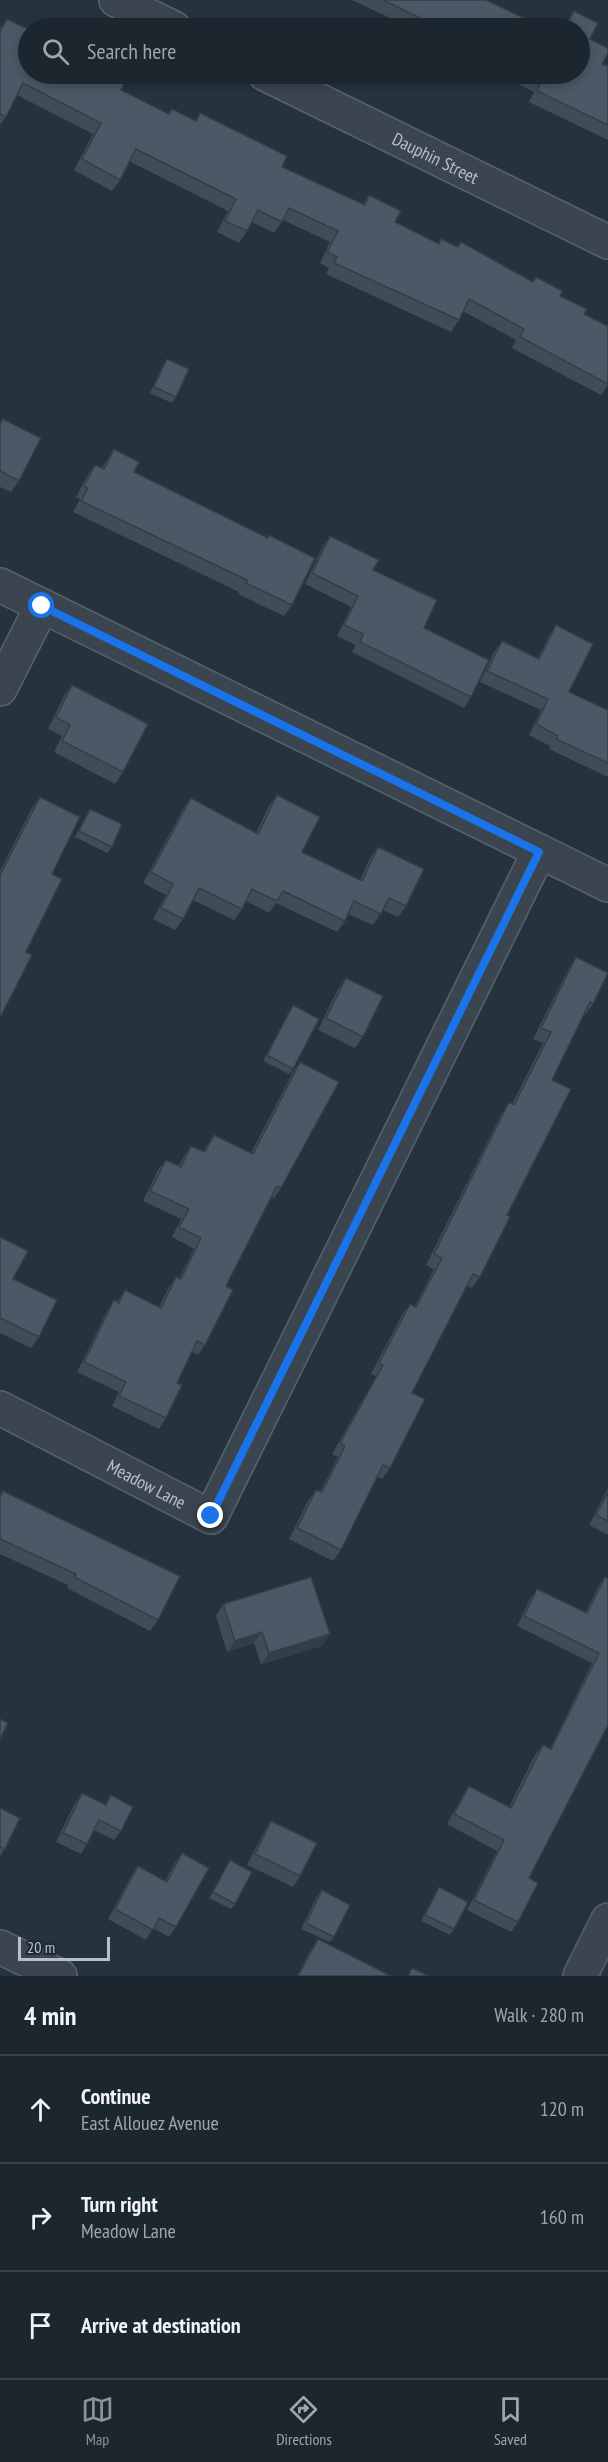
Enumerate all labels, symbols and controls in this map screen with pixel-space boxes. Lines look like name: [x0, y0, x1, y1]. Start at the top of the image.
search box: [18, 18, 590, 84]
icon: search: [39, 35, 72, 68]
text: Search here: [87, 37, 176, 65]
street label: Dauphin Street: [389, 127, 483, 188]
route start: [28, 592, 54, 618]
street label: Meadow Lane: [103, 1454, 190, 1514]
route end: [197, 1502, 223, 1528]
scale bar: [18, 1934, 110, 1962]
text: 20 m: [27, 1937, 55, 1957]
text: 4 min: [24, 1999, 77, 2032]
text: Walk · 280 m: [494, 2002, 584, 2028]
text: Continue: [81, 2082, 151, 2110]
icon: ahead: [24, 2093, 57, 2126]
text: 120 m: [540, 2096, 584, 2122]
text: East Allouez Avenue: [81, 2110, 219, 2136]
text: Turn right: [81, 2190, 158, 2218]
icon: right: [24, 2201, 57, 2234]
text: 160 m: [540, 2204, 584, 2230]
text: Meadow Lane: [81, 2218, 176, 2244]
icon: arrive: [24, 2309, 57, 2342]
text: Arrive at destination: [81, 2311, 241, 2339]
tab: Map: [81, 2393, 114, 2449]
tab: Directions: [276, 2393, 332, 2449]
tab: Saved: [494, 2393, 527, 2449]

